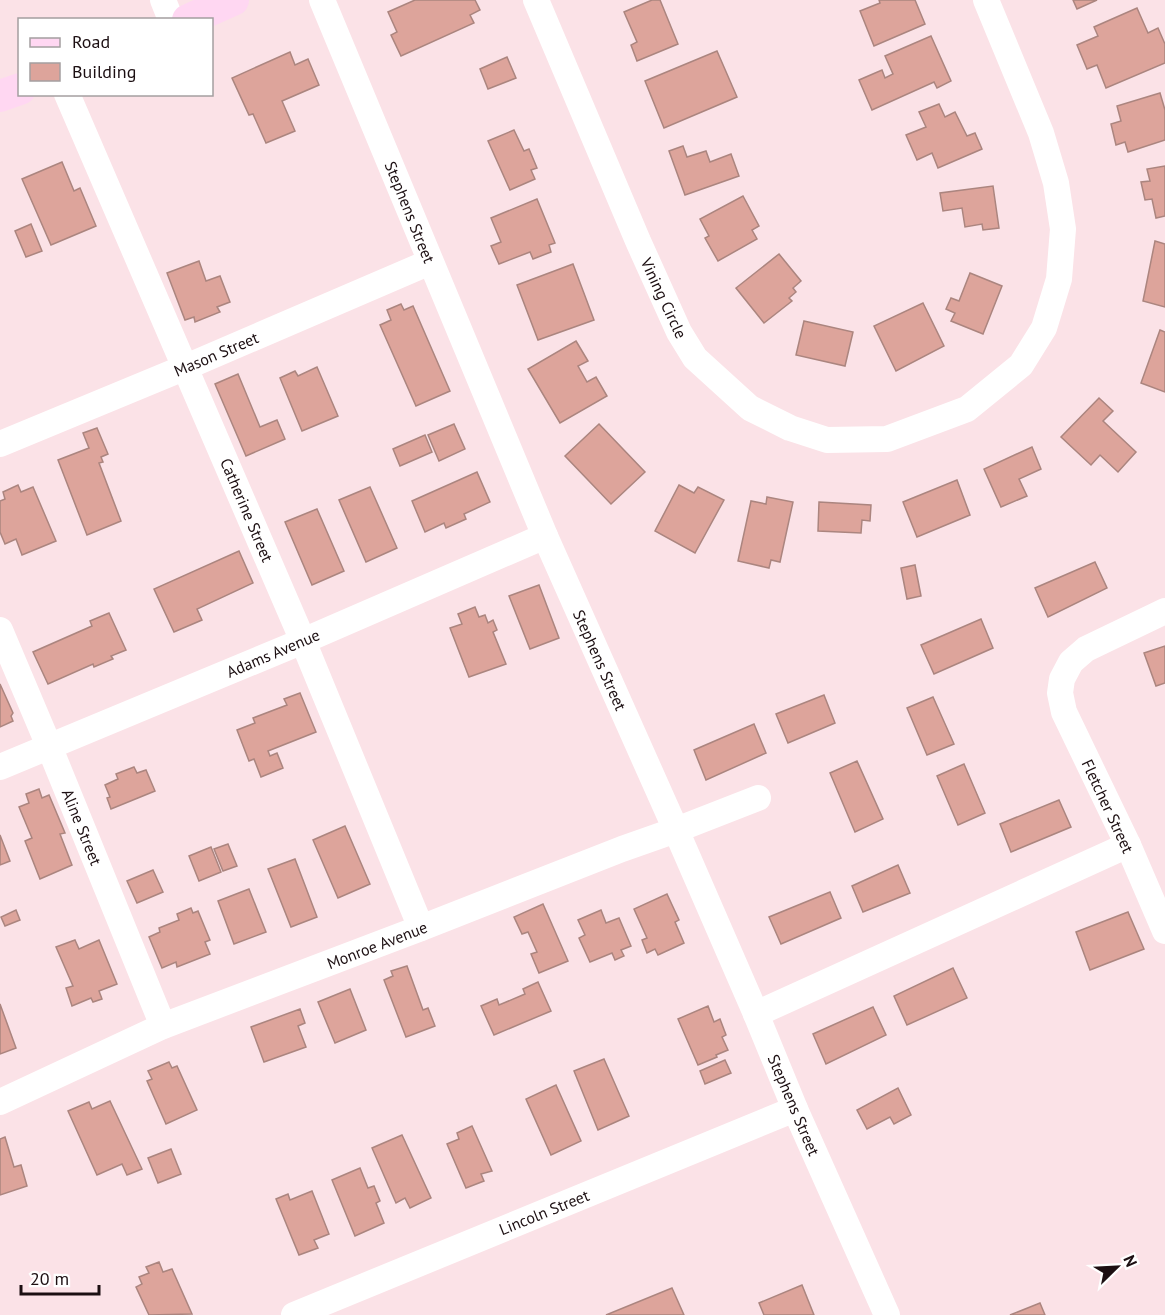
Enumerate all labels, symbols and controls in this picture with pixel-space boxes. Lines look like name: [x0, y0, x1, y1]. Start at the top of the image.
legend: [18, 18, 213, 96]
text: Road: [72, 30, 110, 53]
text: Building: [72, 60, 136, 83]
street label: Stephens Street: [380, 158, 440, 266]
street label: Vining Circle: [636, 253, 691, 342]
street label: Mason Street: [171, 327, 262, 381]
street label: Catherine Street: [216, 455, 278, 565]
street label: Stephens Street: [569, 607, 631, 714]
street label: Adams Avenue: [223, 624, 323, 682]
street label: Fletcher Street: [1078, 756, 1139, 857]
street label: Aline Street: [58, 786, 107, 869]
street label: Monroe Avenue: [324, 917, 430, 973]
street label: Stephens Street: [764, 1051, 825, 1159]
street label: Lincoln Street: [496, 1185, 592, 1239]
north arrow: [1087, 1237, 1147, 1297]
text: N: [1119, 1252, 1142, 1270]
scale bar: [21, 1258, 99, 1296]
text: 20 m: [30, 1267, 69, 1290]

